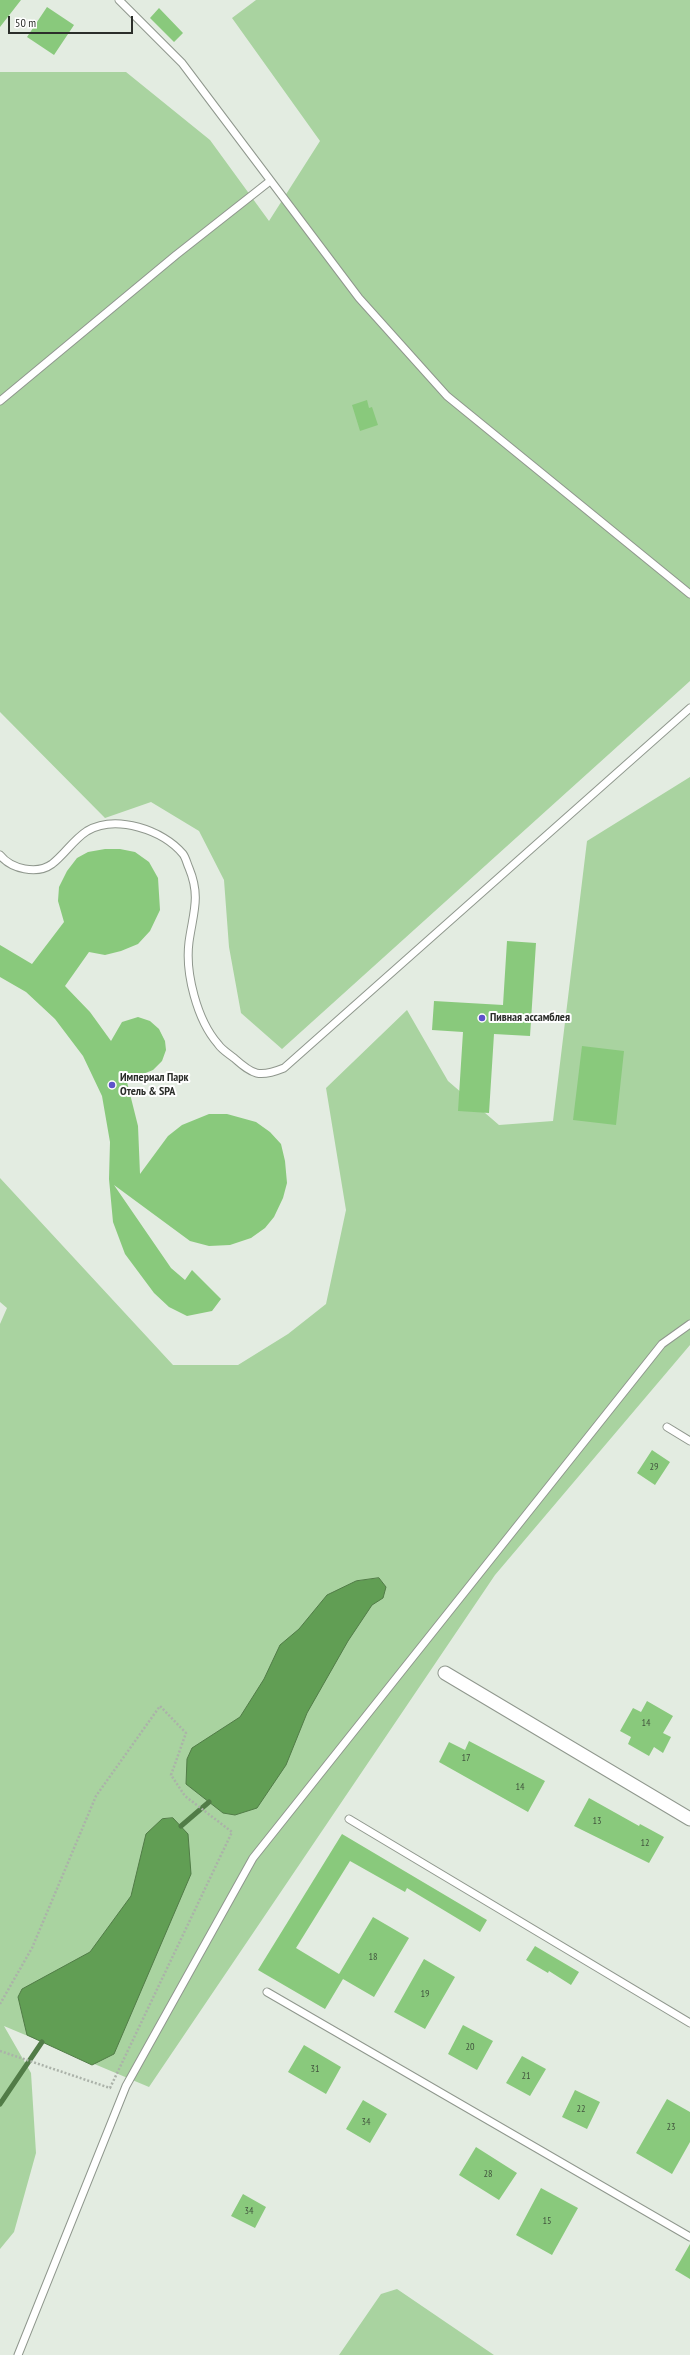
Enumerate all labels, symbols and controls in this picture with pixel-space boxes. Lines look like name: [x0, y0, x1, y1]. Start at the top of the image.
scale bar: [10, 8, 135, 34]
text: 50 m: [15, 15, 36, 30]
place label: Пивная ассамблея: [490, 1011, 570, 1025]
marker: Пивная ассамблея: [477, 1013, 487, 1023]
place label: Империал Парк Отель & SPA: [120, 1071, 189, 1099]
marker: Империал Парк Отель & SPA: [107, 1080, 117, 1090]
house number: 29: [650, 1461, 658, 1473]
house number: 14: [642, 1717, 650, 1729]
house number: 17: [462, 1752, 470, 1764]
house number: 14: [516, 1781, 524, 1793]
house number: 13: [593, 1815, 601, 1827]
house number: 12: [641, 1837, 649, 1849]
house number: 18: [369, 1951, 377, 1963]
house number: 19: [421, 1988, 429, 2000]
house number: 20: [466, 2041, 474, 2053]
house number: 31: [311, 2063, 319, 2075]
house number: 21: [522, 2070, 530, 2082]
house number: 22: [577, 2103, 585, 2115]
house number: 34: [362, 2116, 370, 2128]
house number: 23: [667, 2121, 675, 2133]
house number: 28: [484, 2168, 492, 2180]
house number: 34: [245, 2205, 253, 2217]
house number: 15: [543, 2215, 551, 2227]

